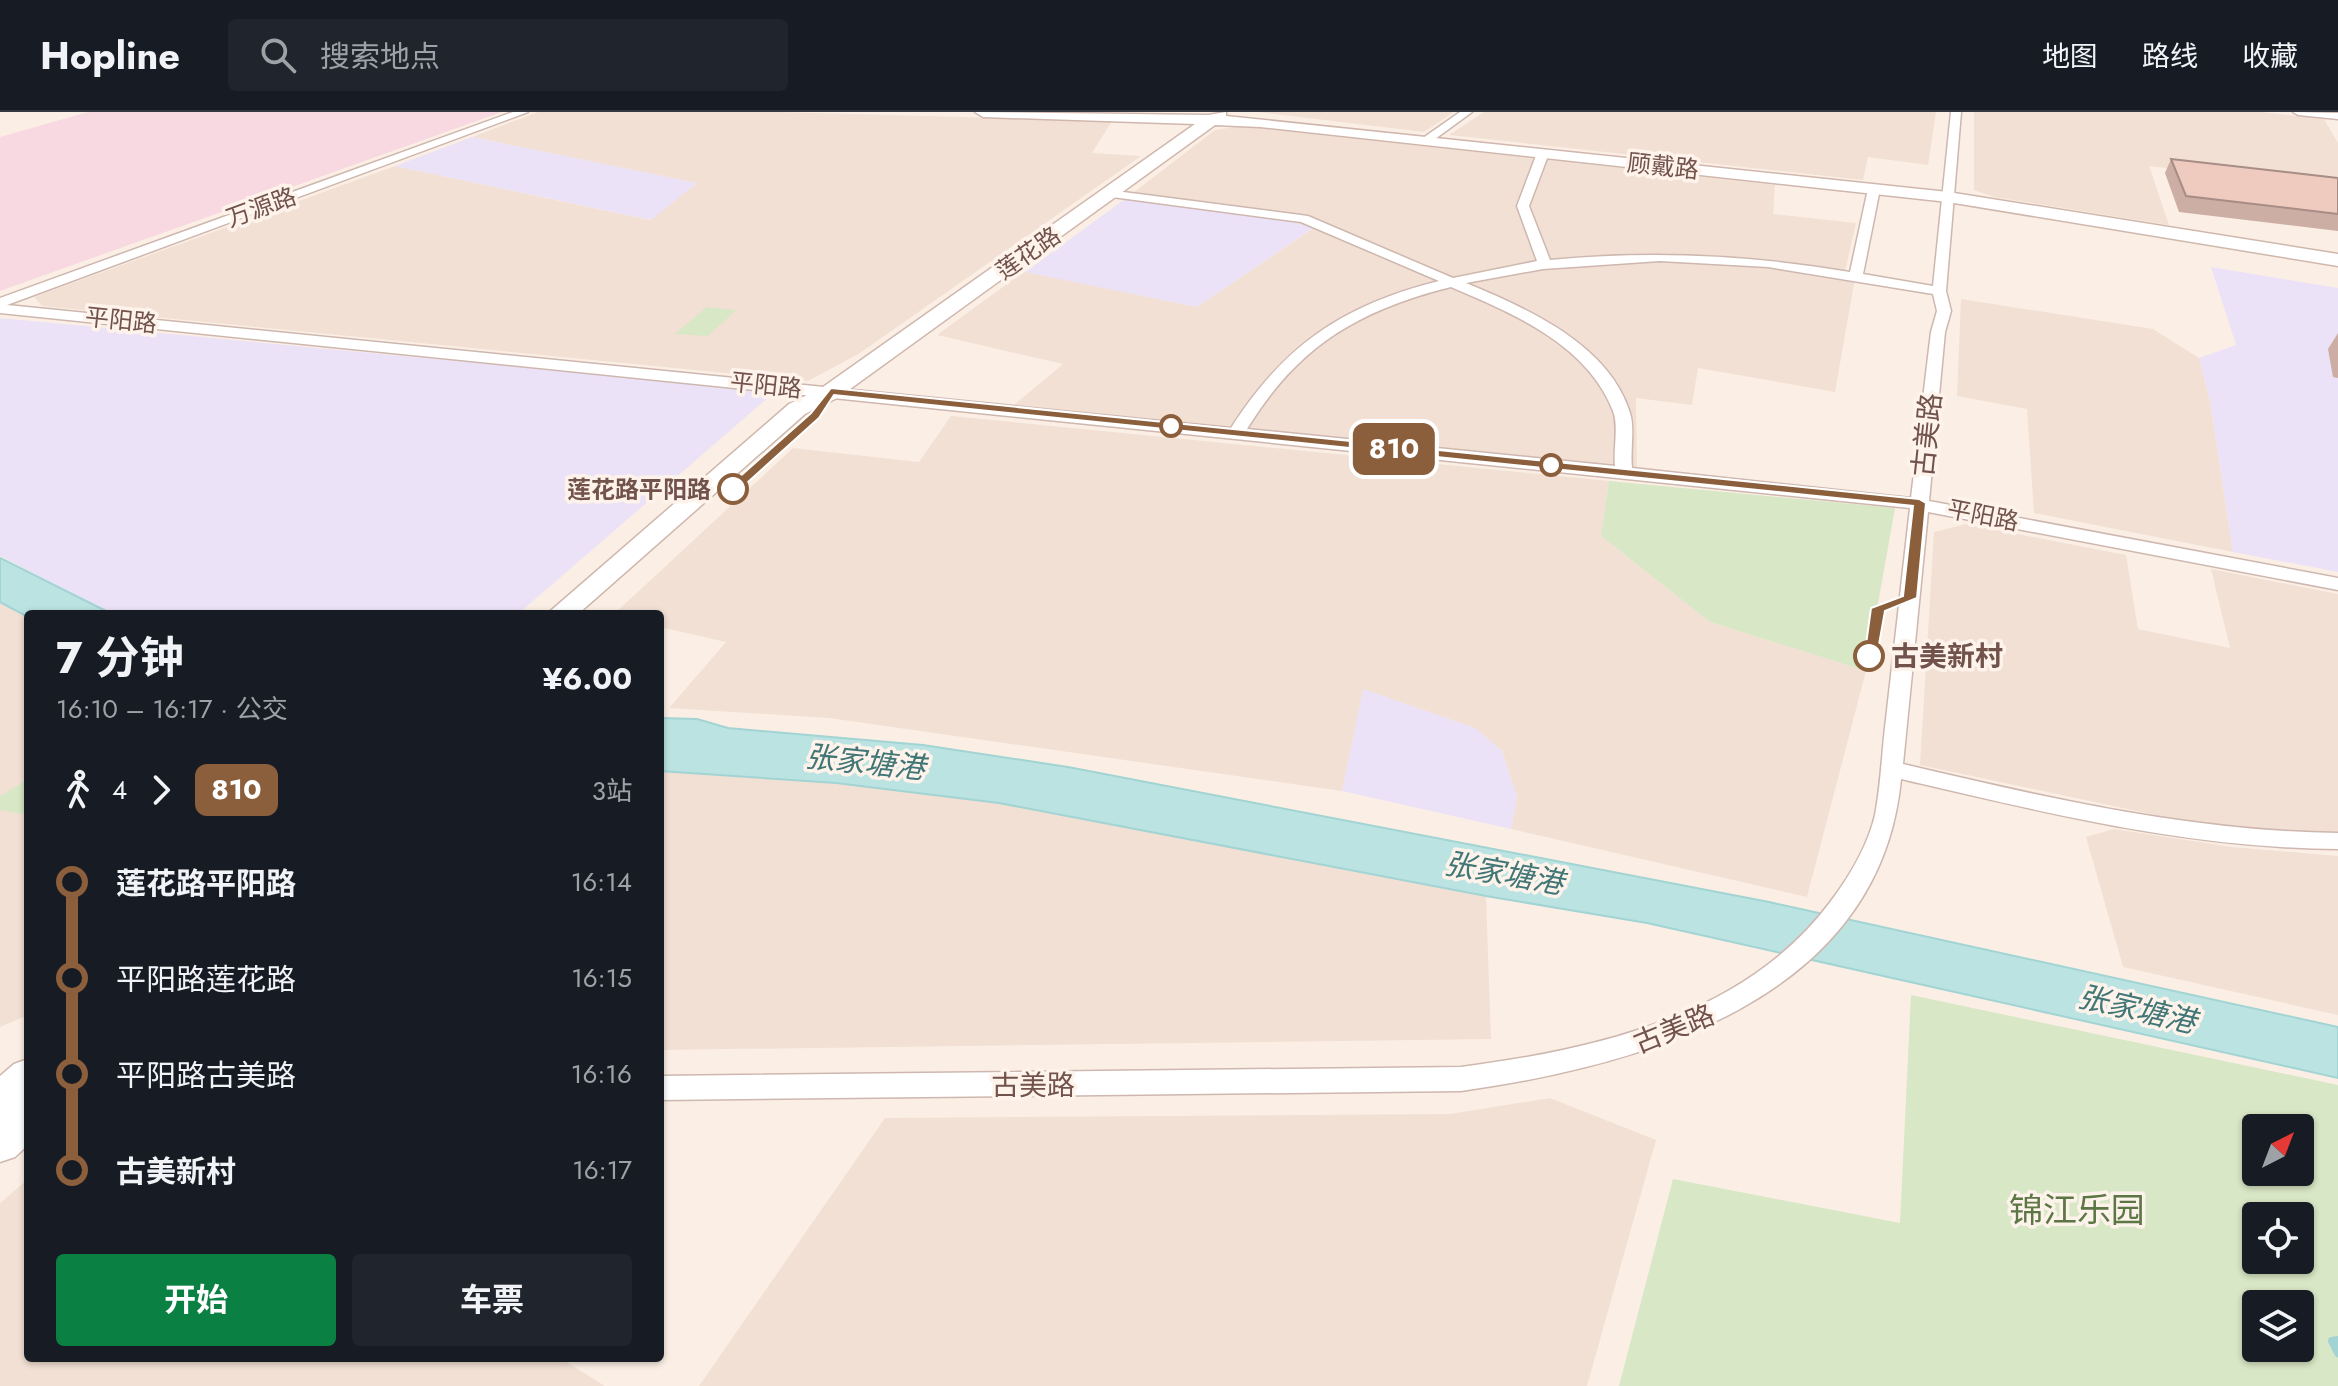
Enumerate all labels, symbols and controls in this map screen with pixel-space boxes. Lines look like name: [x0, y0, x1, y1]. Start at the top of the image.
search box: [228, 19, 788, 91]
text: Hopline: [40, 28, 180, 83]
icon: search: [256, 33, 300, 77]
text: 搜索地点: [320, 35, 440, 78]
text: 地图: [2042, 36, 2098, 77]
text: 路线: [2142, 36, 2198, 77]
text: 收藏: [2242, 36, 2298, 77]
street label: 顾戴路: [1625, 145, 1701, 187]
street label: 万源路: [221, 178, 301, 236]
street label: 莲花路: [988, 218, 1068, 288]
street label: 平阳路: [83, 299, 159, 341]
street label: 平阳路: [728, 364, 804, 406]
street label: 古美路: [1902, 391, 1952, 479]
unlabelled marker: [1160, 415, 1182, 437]
line badge: 810: [1348, 423, 1440, 475]
text: 810: [1369, 428, 1419, 469]
unlabelled marker: [1540, 454, 1562, 476]
place label: 莲花路平阳路: [567, 472, 711, 507]
marker: 莲花路平阳路: [718, 474, 748, 504]
street label: 平阳路: [1944, 491, 2022, 539]
text: 7 分钟: [56, 626, 184, 690]
place label: 古美新村: [1891, 636, 2003, 677]
marker: 古美新村: [1854, 641, 1884, 671]
text: ¥6.00: [542, 657, 632, 700]
text: 16:10 – 16:17 · 公交: [56, 690, 288, 728]
water label: 张家塘港: [803, 734, 931, 790]
icon: walk: [56, 768, 100, 812]
icon: forward: [139, 768, 183, 812]
text: 810: [211, 769, 262, 810]
text: 4: [112, 771, 127, 809]
text: 3站: [592, 772, 632, 810]
water label: 张家塘港: [1441, 841, 1571, 905]
text: 莲花路平阳路: [116, 862, 296, 905]
text: 16:14: [571, 863, 632, 901]
text: 平阳路莲花路: [116, 958, 296, 1001]
text: 16:15: [571, 959, 632, 997]
water label: 张家塘港: [2074, 975, 2204, 1044]
street label: 古美路: [1627, 994, 1721, 1064]
text: 平阳路古美路: [116, 1054, 296, 1097]
text: 16:16: [571, 1055, 632, 1093]
street label: 古美路: [991, 1065, 1075, 1106]
north arrow: [2242, 1114, 2314, 1186]
map controls: [2242, 1114, 2314, 1362]
text: 古美新村: [116, 1150, 236, 1193]
text: 16:17: [572, 1151, 632, 1189]
park label: 锦江乐园: [2009, 1186, 2145, 1235]
button: locate: [2242, 1202, 2314, 1274]
button: 开始: [56, 1254, 336, 1346]
button: 车票: [352, 1254, 632, 1346]
button: layers: [2242, 1290, 2314, 1362]

